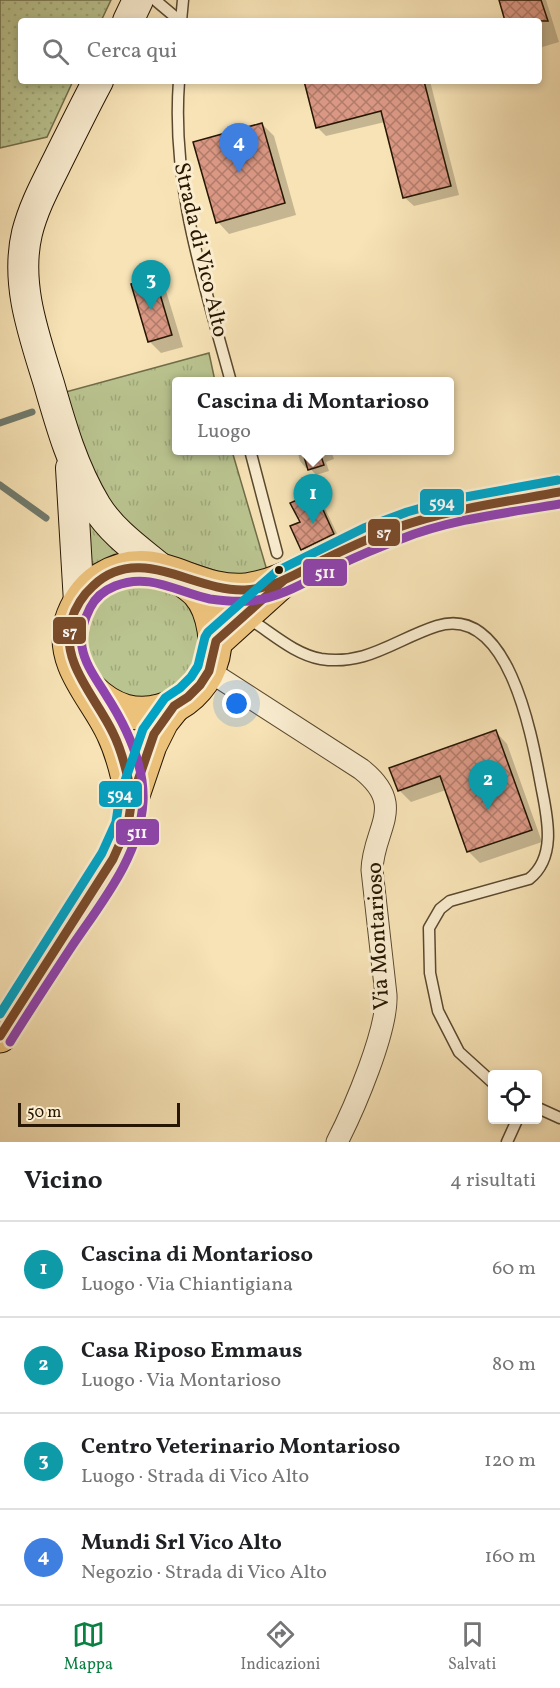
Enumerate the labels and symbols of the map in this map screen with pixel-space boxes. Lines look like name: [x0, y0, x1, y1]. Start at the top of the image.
pin: 4: [220, 124, 258, 173]
street label: Strada di Vico Alto: [165, 160, 235, 340]
pin: 3: [132, 260, 170, 310]
pin: 1: [294, 474, 332, 524]
line badge: 594: [419, 488, 465, 516]
text: 594: [429, 493, 455, 515]
line badge: s7: [367, 518, 401, 547]
text: s7: [376, 523, 392, 545]
line badge: 511: [302, 558, 348, 587]
text: 511: [315, 563, 335, 585]
unlabelled marker: [273, 564, 285, 576]
line badge: s7: [52, 616, 87, 645]
text: s7: [62, 622, 78, 644]
your location: [222, 689, 251, 718]
pin: 2: [468, 760, 508, 810]
line badge: 594: [98, 780, 143, 808]
text: 594: [107, 785, 133, 807]
line badge: 511: [115, 818, 160, 846]
text: 511: [127, 823, 147, 845]
street label: Via Montarioso: [360, 861, 398, 1011]
scale bar: [18, 1100, 180, 1128]

